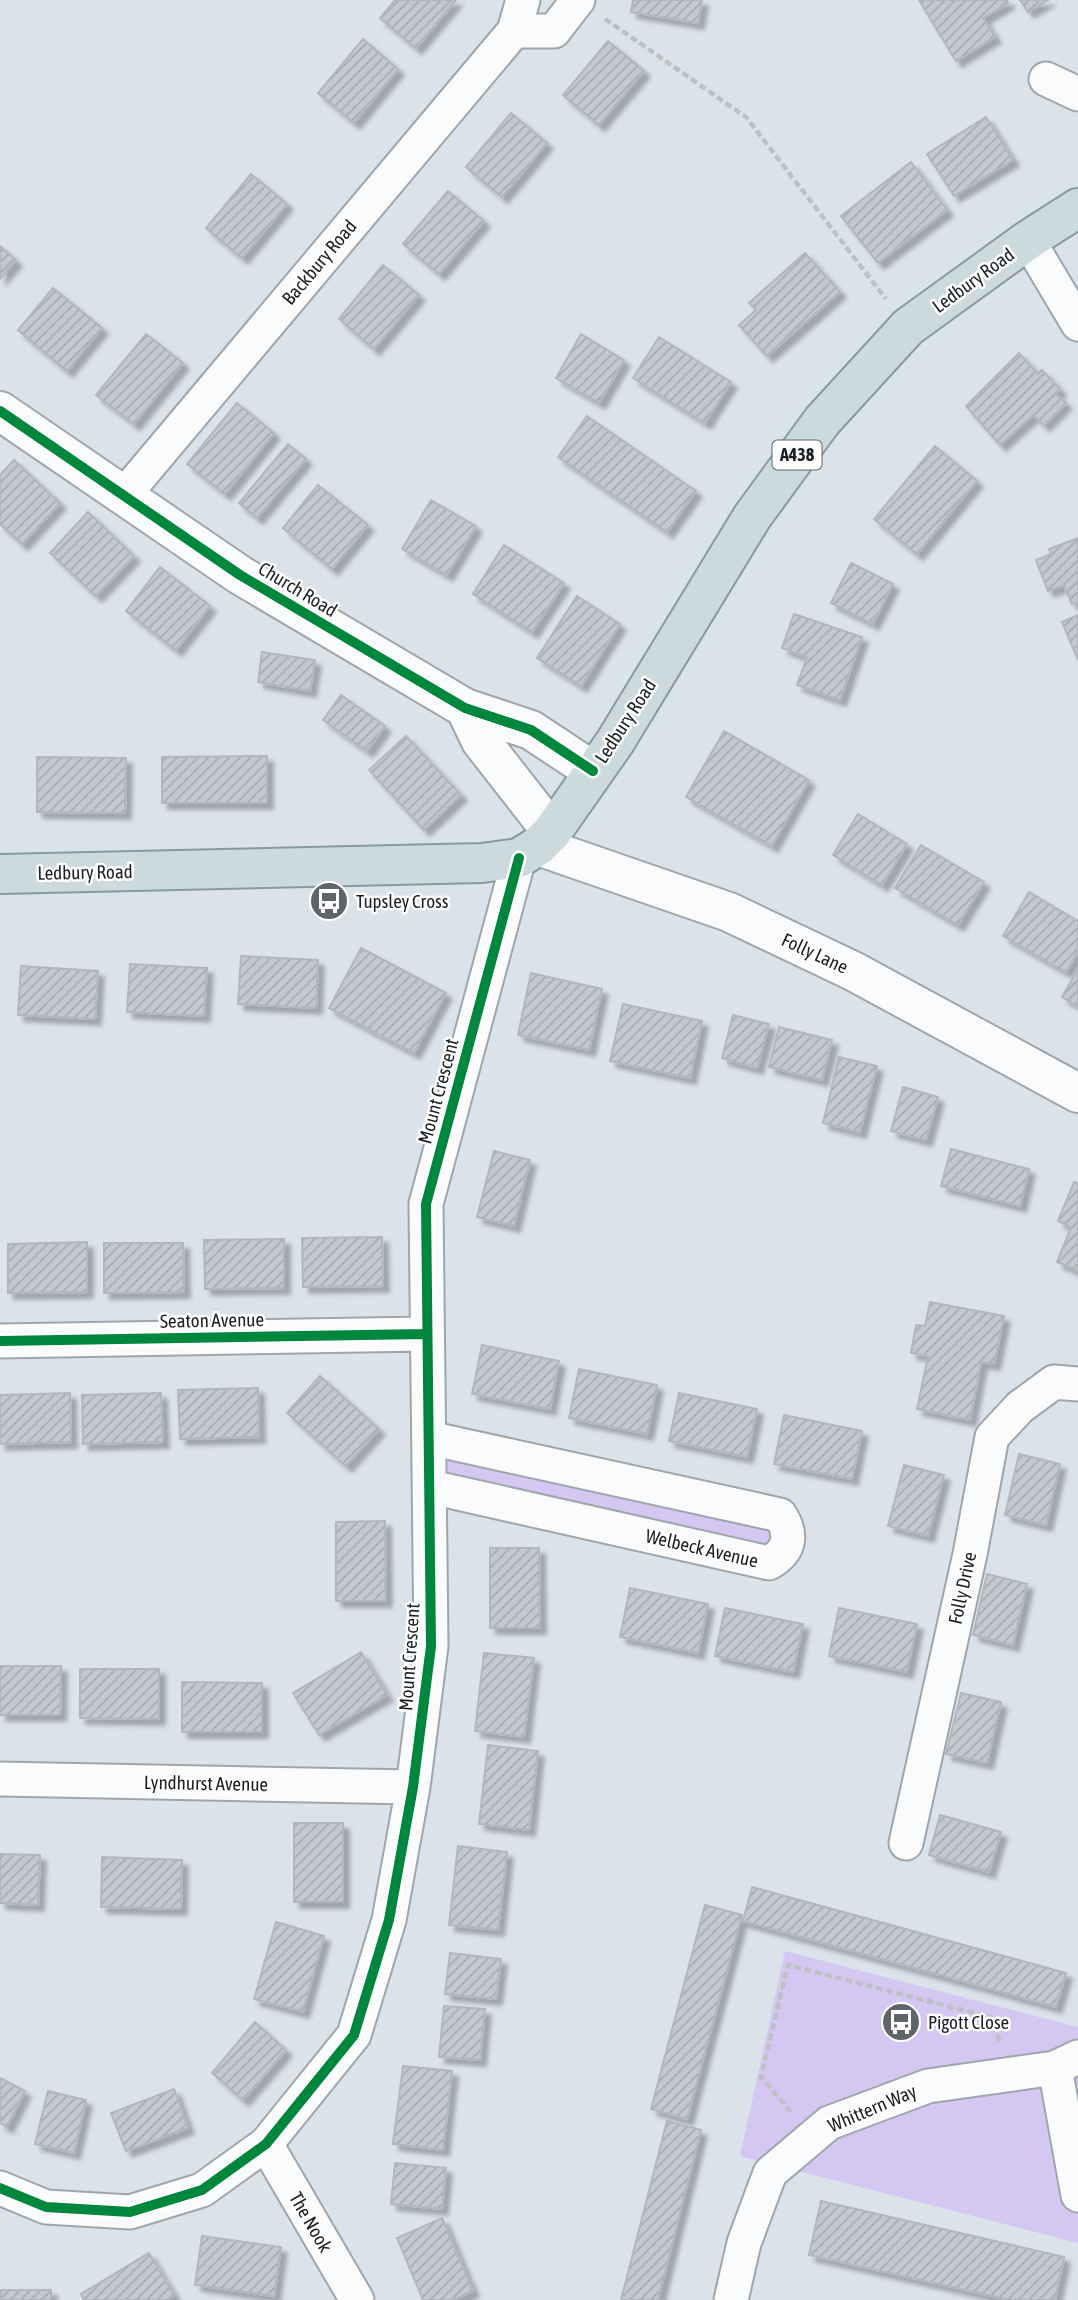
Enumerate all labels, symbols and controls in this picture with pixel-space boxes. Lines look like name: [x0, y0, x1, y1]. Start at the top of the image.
street label: Backbury Road: [277, 215, 361, 309]
street label: Ledbury Road: [928, 243, 1018, 317]
road number: A438: [772, 440, 822, 470]
street label: Church Road: [255, 557, 341, 621]
street label: Ledbury Road: [590, 675, 660, 767]
street label: Ledbury Road: [37, 860, 133, 884]
bus stop icon: Tupsley Cross: [308, 880, 350, 922]
place label: Tupsley Cross: [356, 890, 449, 912]
street label: Folly Lane: [778, 928, 852, 978]
street label: Mount Crescent: [413, 1036, 463, 1146]
street label: Seaton Avenue: [160, 1308, 264, 1332]
street label: Welbeck Avenue: [643, 1524, 761, 1572]
street label: Folly Drive: [944, 1550, 980, 1626]
street label: Mount Crescent: [394, 1602, 424, 1712]
street label: Lyndhurst Avenue: [144, 1771, 268, 1795]
bus stop icon: Pigott Close: [880, 2001, 922, 2043]
place label: Pigott Close: [928, 2011, 1009, 2033]
street label: Whittern Way: [824, 2079, 920, 2136]
street label: The Nook: [285, 2188, 337, 2257]

